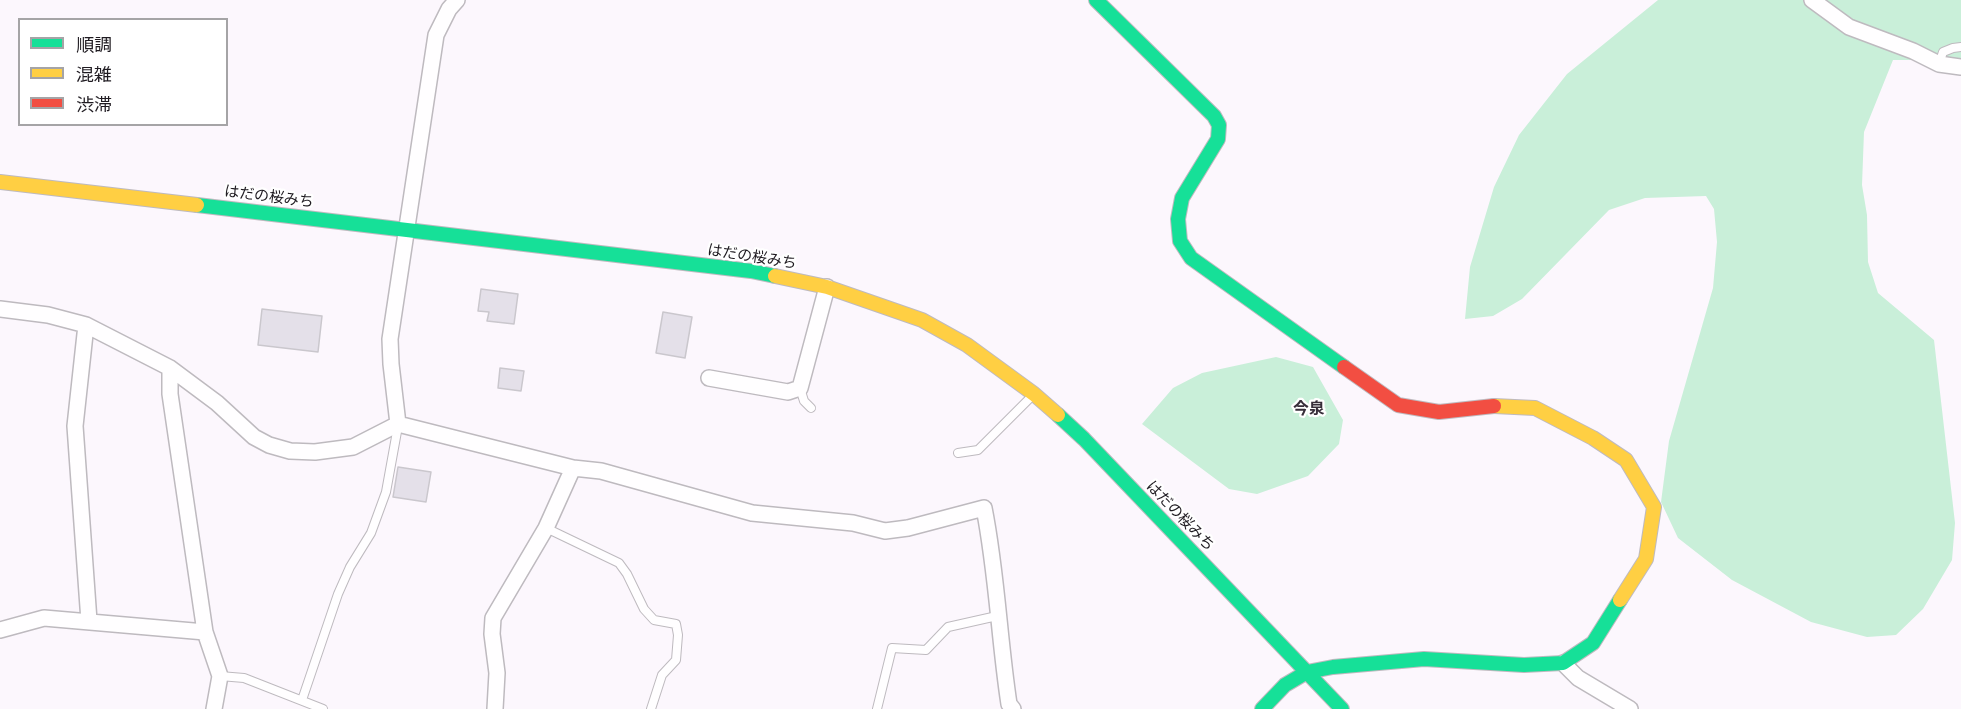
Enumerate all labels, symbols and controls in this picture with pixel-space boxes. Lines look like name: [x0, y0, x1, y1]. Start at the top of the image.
legend: [18, 18, 228, 126]
text: 順調: [76, 30, 112, 57]
text: 混雑: [76, 60, 112, 87]
text: 渋滞: [76, 90, 112, 117]
street label: はだの桜みち: [223, 183, 315, 211]
street label: はだの桜みち: [706, 241, 798, 273]
district label: 今泉: [1293, 399, 1325, 419]
street label: はだの桜みち: [1142, 477, 1218, 555]

